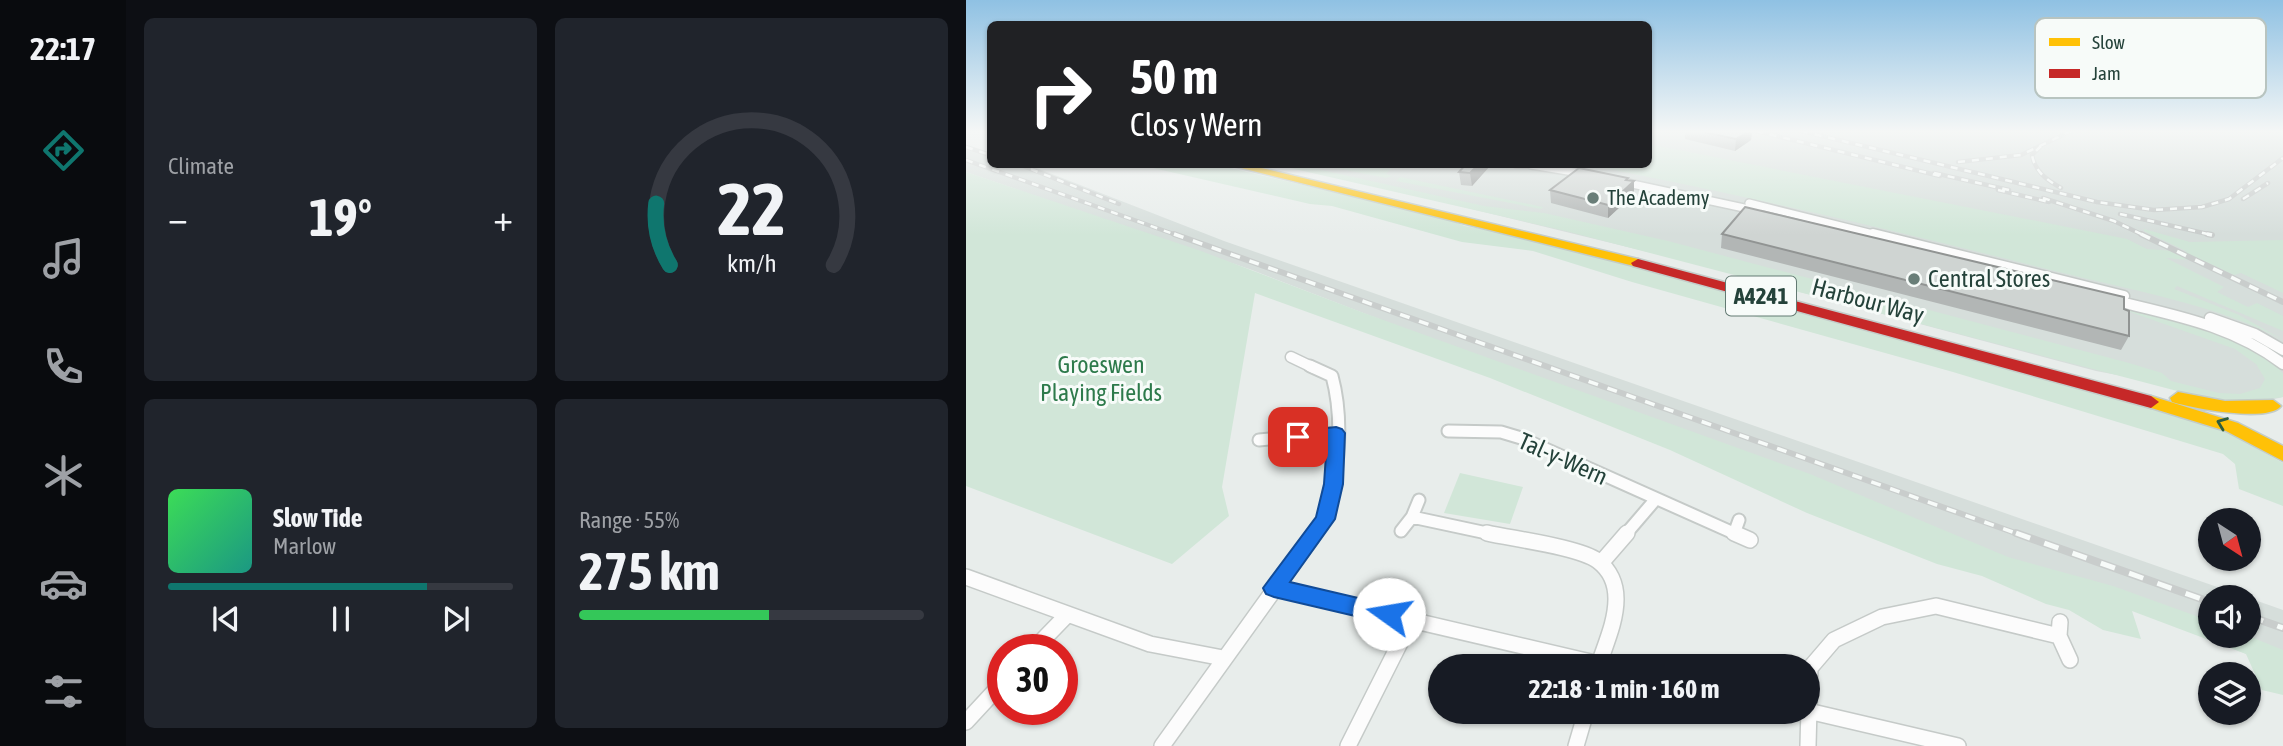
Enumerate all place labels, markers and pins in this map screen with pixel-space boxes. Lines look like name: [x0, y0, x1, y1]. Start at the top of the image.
place label: The Academy: [1607, 185, 1710, 209]
marker: The Academy: [1585, 190, 1601, 206]
place label: Central Stores: [1928, 265, 2050, 292]
marker: Central Stores: [1906, 271, 1922, 287]
pin: [1268, 407, 1328, 467]

